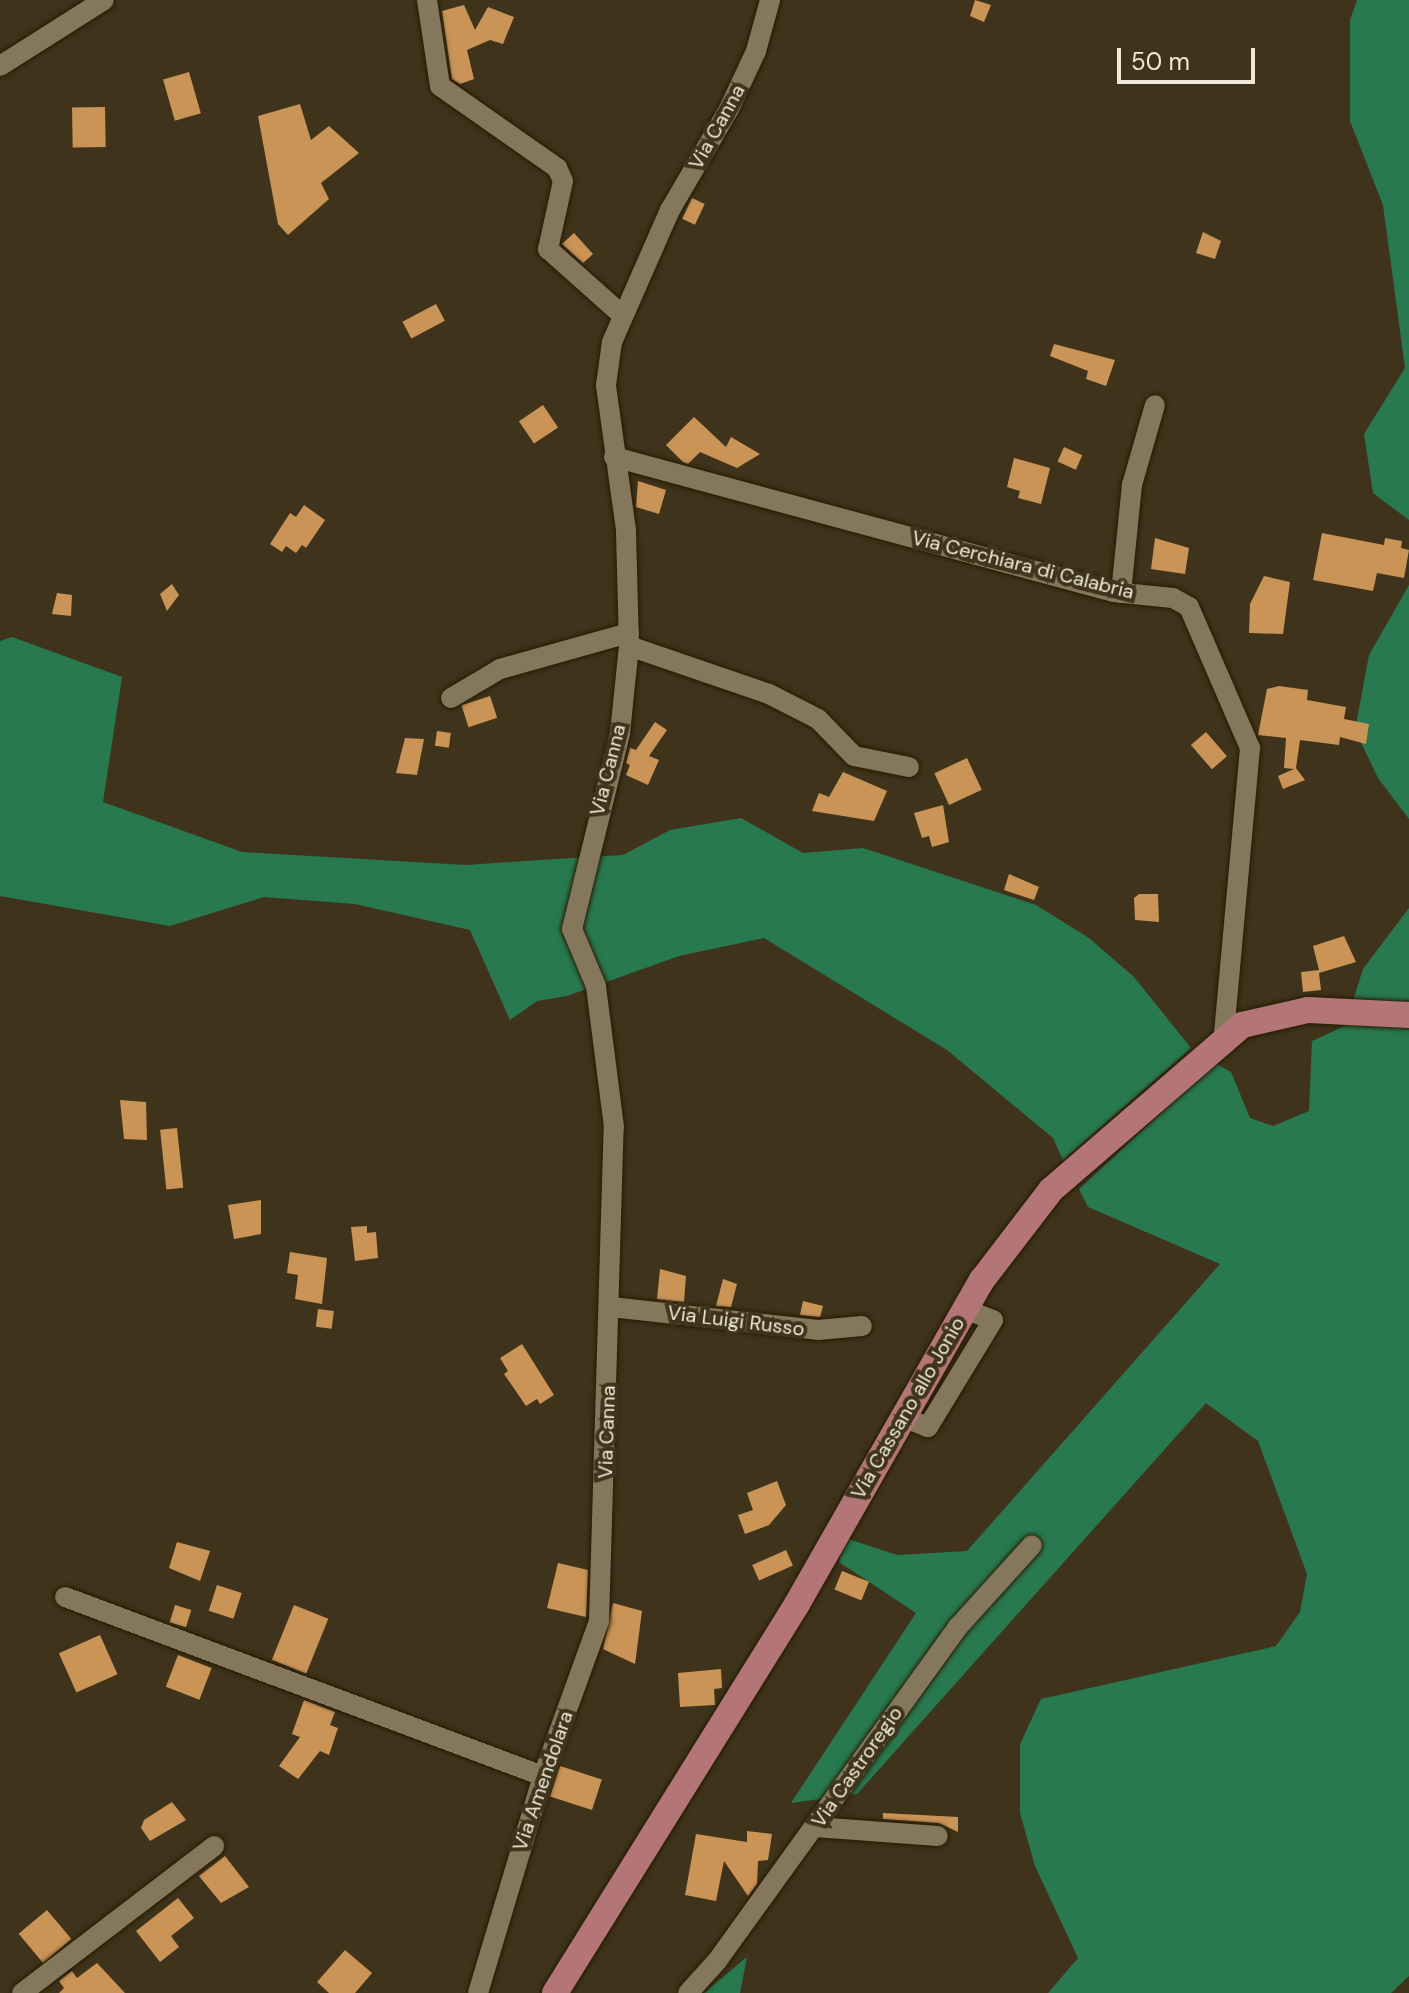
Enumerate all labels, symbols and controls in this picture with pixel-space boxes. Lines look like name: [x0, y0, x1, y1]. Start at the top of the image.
scale bar: [1121, 32, 1259, 82]
text: 50 m: [1131, 46, 1190, 77]
street label: Via Canna: [684, 80, 750, 174]
street label: Via Cerchiara di Calabria: [909, 526, 1137, 604]
street label: Via Canna: [585, 722, 631, 818]
street label: Via Luigi Russo: [666, 1301, 806, 1341]
street label: Via Cassano allo Jonio: [846, 1313, 970, 1503]
street label: Via Canna: [593, 1385, 621, 1479]
street label: Via Castroregio: [806, 1702, 908, 1832]
street label: Via Amendolara: [508, 1708, 578, 1854]

